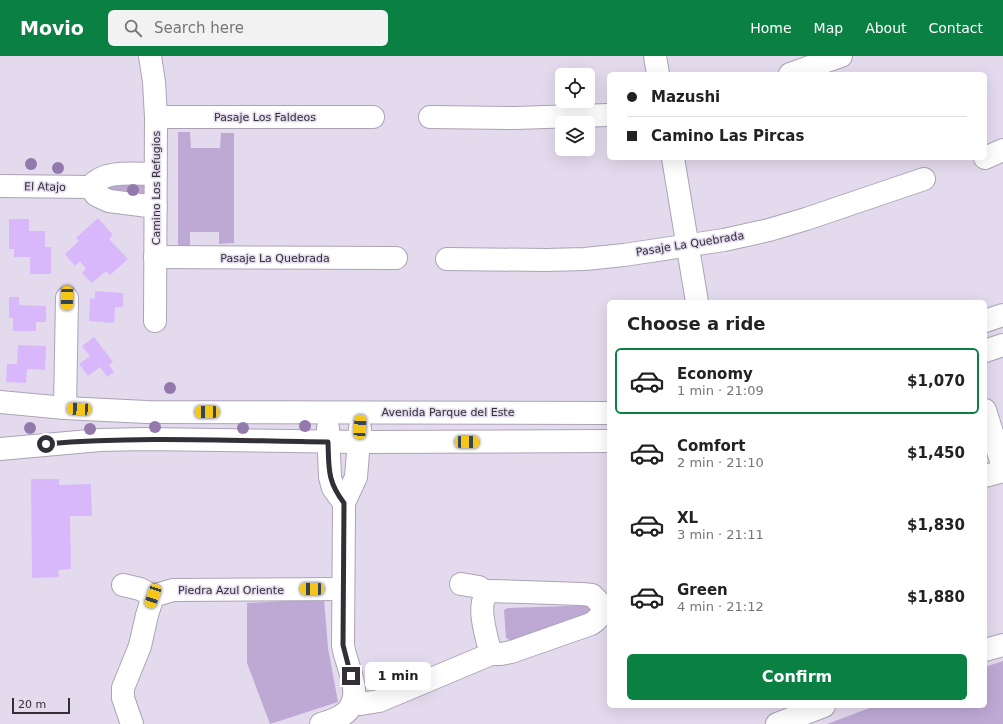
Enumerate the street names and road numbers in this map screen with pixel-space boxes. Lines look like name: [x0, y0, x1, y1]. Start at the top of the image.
street label: Pasaje Los Faldeos: [214, 111, 316, 124]
street label: Camino Los Refugios: [150, 130, 163, 245]
street label: El Atajo: [24, 180, 66, 194]
street label: Pasaje La Quebrada: [635, 229, 745, 259]
street label: Pasaje La Quebrada: [220, 252, 330, 265]
street label: Avenida Parque del Este: [382, 406, 515, 419]
street label: Piedra Azul Oriente: [178, 584, 284, 597]

